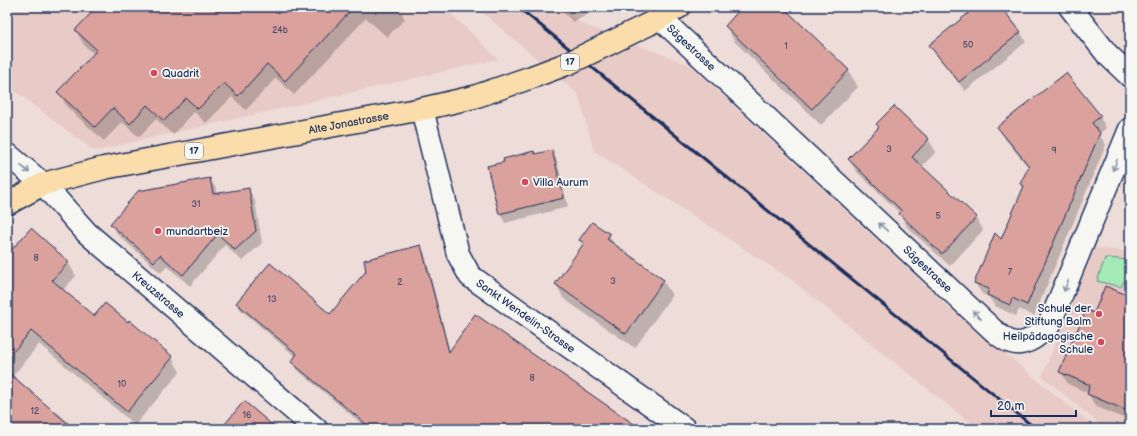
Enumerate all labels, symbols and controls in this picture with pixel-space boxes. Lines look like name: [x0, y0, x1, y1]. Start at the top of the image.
street label: Sägestrasse: [664, 21, 719, 74]
house number: 24b: [272, 25, 288, 36]
house number: 50: [963, 40, 973, 51]
house number: 1: [784, 41, 788, 52]
road number: 17: [561, 54, 579, 70]
place label: Quadrit: [162, 67, 200, 80]
marker: Quadrit: [149, 68, 159, 78]
street label: Alte Jonastrasse: [307, 109, 390, 136]
road number: 17: [185, 143, 203, 159]
house number: 3: [886, 144, 892, 155]
house number: 9: [1051, 145, 1057, 156]
one-way arrow: [1111, 159, 1119, 171]
one-way arrow: [19, 165, 30, 174]
place label: Villa Aurum: [533, 176, 588, 189]
marker: Villa Aurum: [520, 177, 530, 187]
house number: 31: [191, 199, 201, 210]
house number: 5: [935, 211, 941, 222]
one-way arrow: [878, 222, 888, 231]
place label: mundartbeiz: [166, 225, 229, 238]
marker: mundartbeiz: [153, 226, 163, 236]
street label: Sägestrasse: [901, 243, 955, 295]
house number: 8: [33, 253, 39, 264]
house number: 7: [1008, 267, 1013, 278]
street label: Kreuzstrasse: [130, 268, 188, 321]
street label: Sankt Wendelin-Strasse: [474, 276, 578, 356]
house number: 3: [610, 276, 616, 287]
house number: 2: [397, 277, 403, 288]
one-way arrow: [1062, 279, 1070, 291]
house number: 13: [267, 294, 277, 305]
place label: Schule der Stiftung Balm: [1025, 302, 1092, 328]
marker: Schule der Stiftung Balm: [1094, 309, 1104, 319]
one-way arrow: [972, 311, 983, 320]
place label: Heilpädagogische Schule: [1003, 330, 1093, 356]
marker: Heilpädagogische Schule: [1096, 337, 1106, 347]
house number: 8: [529, 373, 535, 384]
house number: 10: [118, 379, 126, 390]
scale bar: [991, 392, 1076, 418]
text: 20 m: [997, 399, 1024, 414]
house number: 12: [31, 406, 40, 417]
house number: 16: [243, 410, 252, 421]

